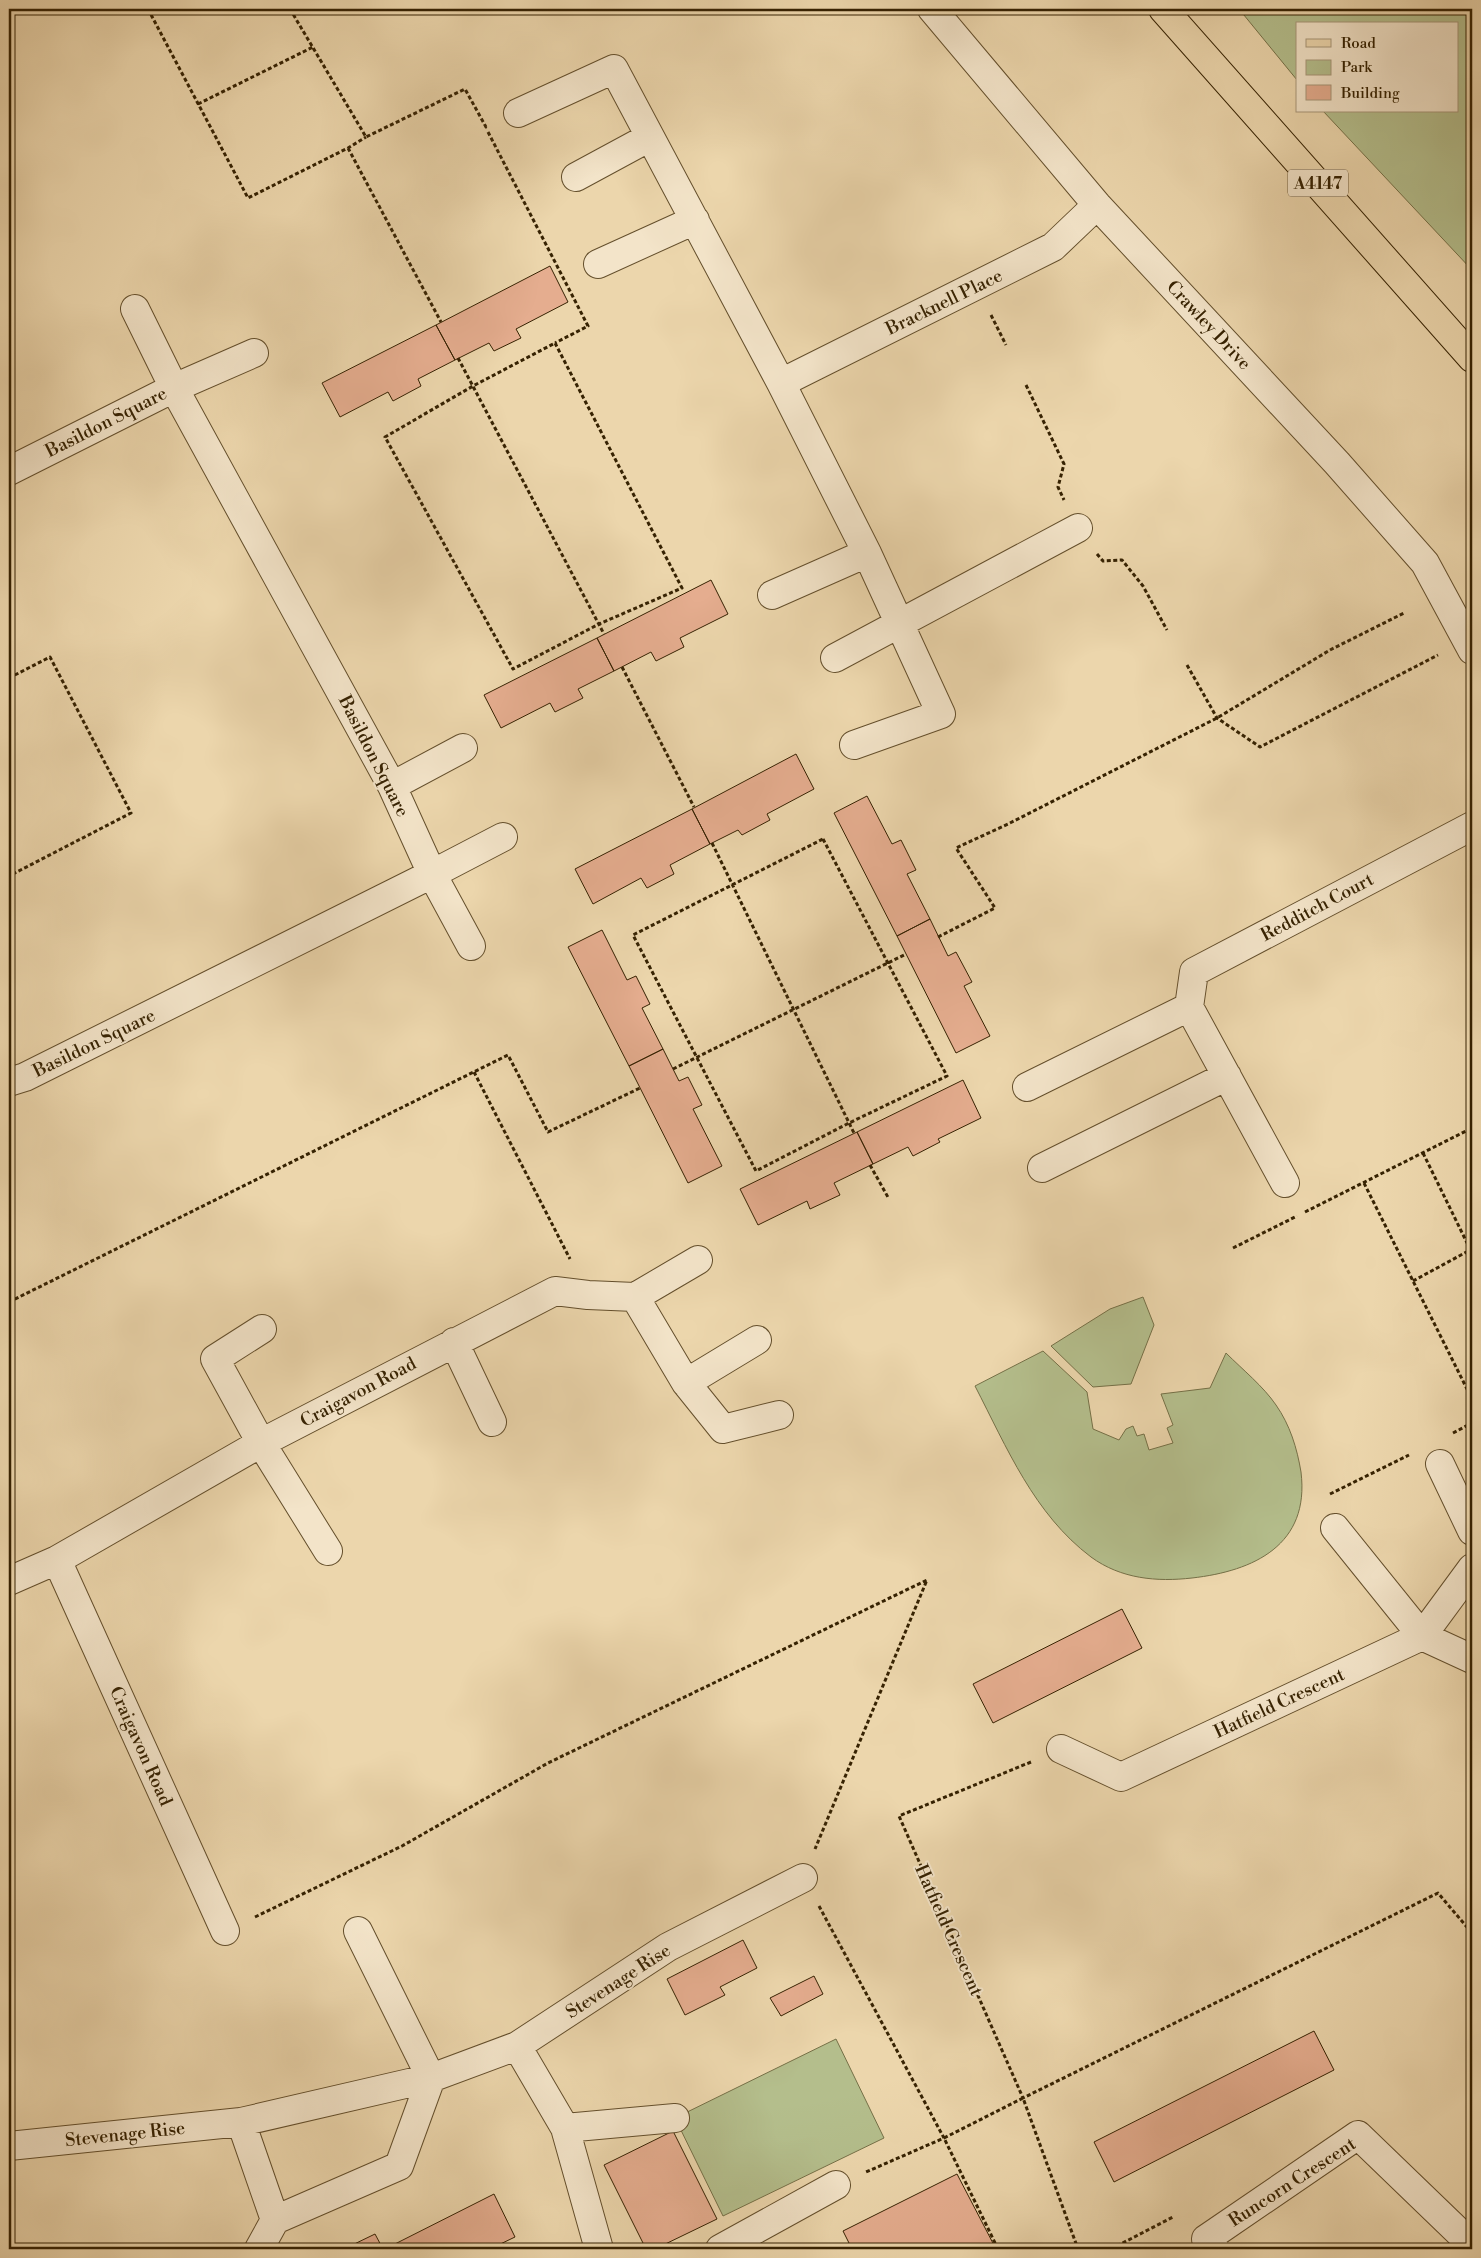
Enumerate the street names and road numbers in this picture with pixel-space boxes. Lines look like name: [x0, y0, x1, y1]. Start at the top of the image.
road number: A4147: [1288, 170, 1348, 197]
street label: Bracknell Place: [881, 264, 1006, 341]
street label: Crawley Drive: [1161, 276, 1256, 375]
street label: Basildon Square: [41, 382, 171, 463]
street label: Basildon Square: [333, 691, 414, 821]
street label: Redditch Court: [1257, 868, 1378, 947]
street label: Basildon Square: [28, 1004, 159, 1083]
street label: Craigavon Road: [296, 1352, 421, 1433]
street label: Hatfield Crescent: [1210, 1663, 1349, 1744]
street label: Craigavon Road: [104, 1683, 177, 1810]
street label: Hatfield Crescent: [909, 1861, 988, 2000]
street label: Stevenage Rise: [562, 1939, 675, 2024]
street label: Stevenage Rise: [64, 2117, 186, 2152]
street label: Runcorn Crescent: [1224, 2132, 1361, 2232]

